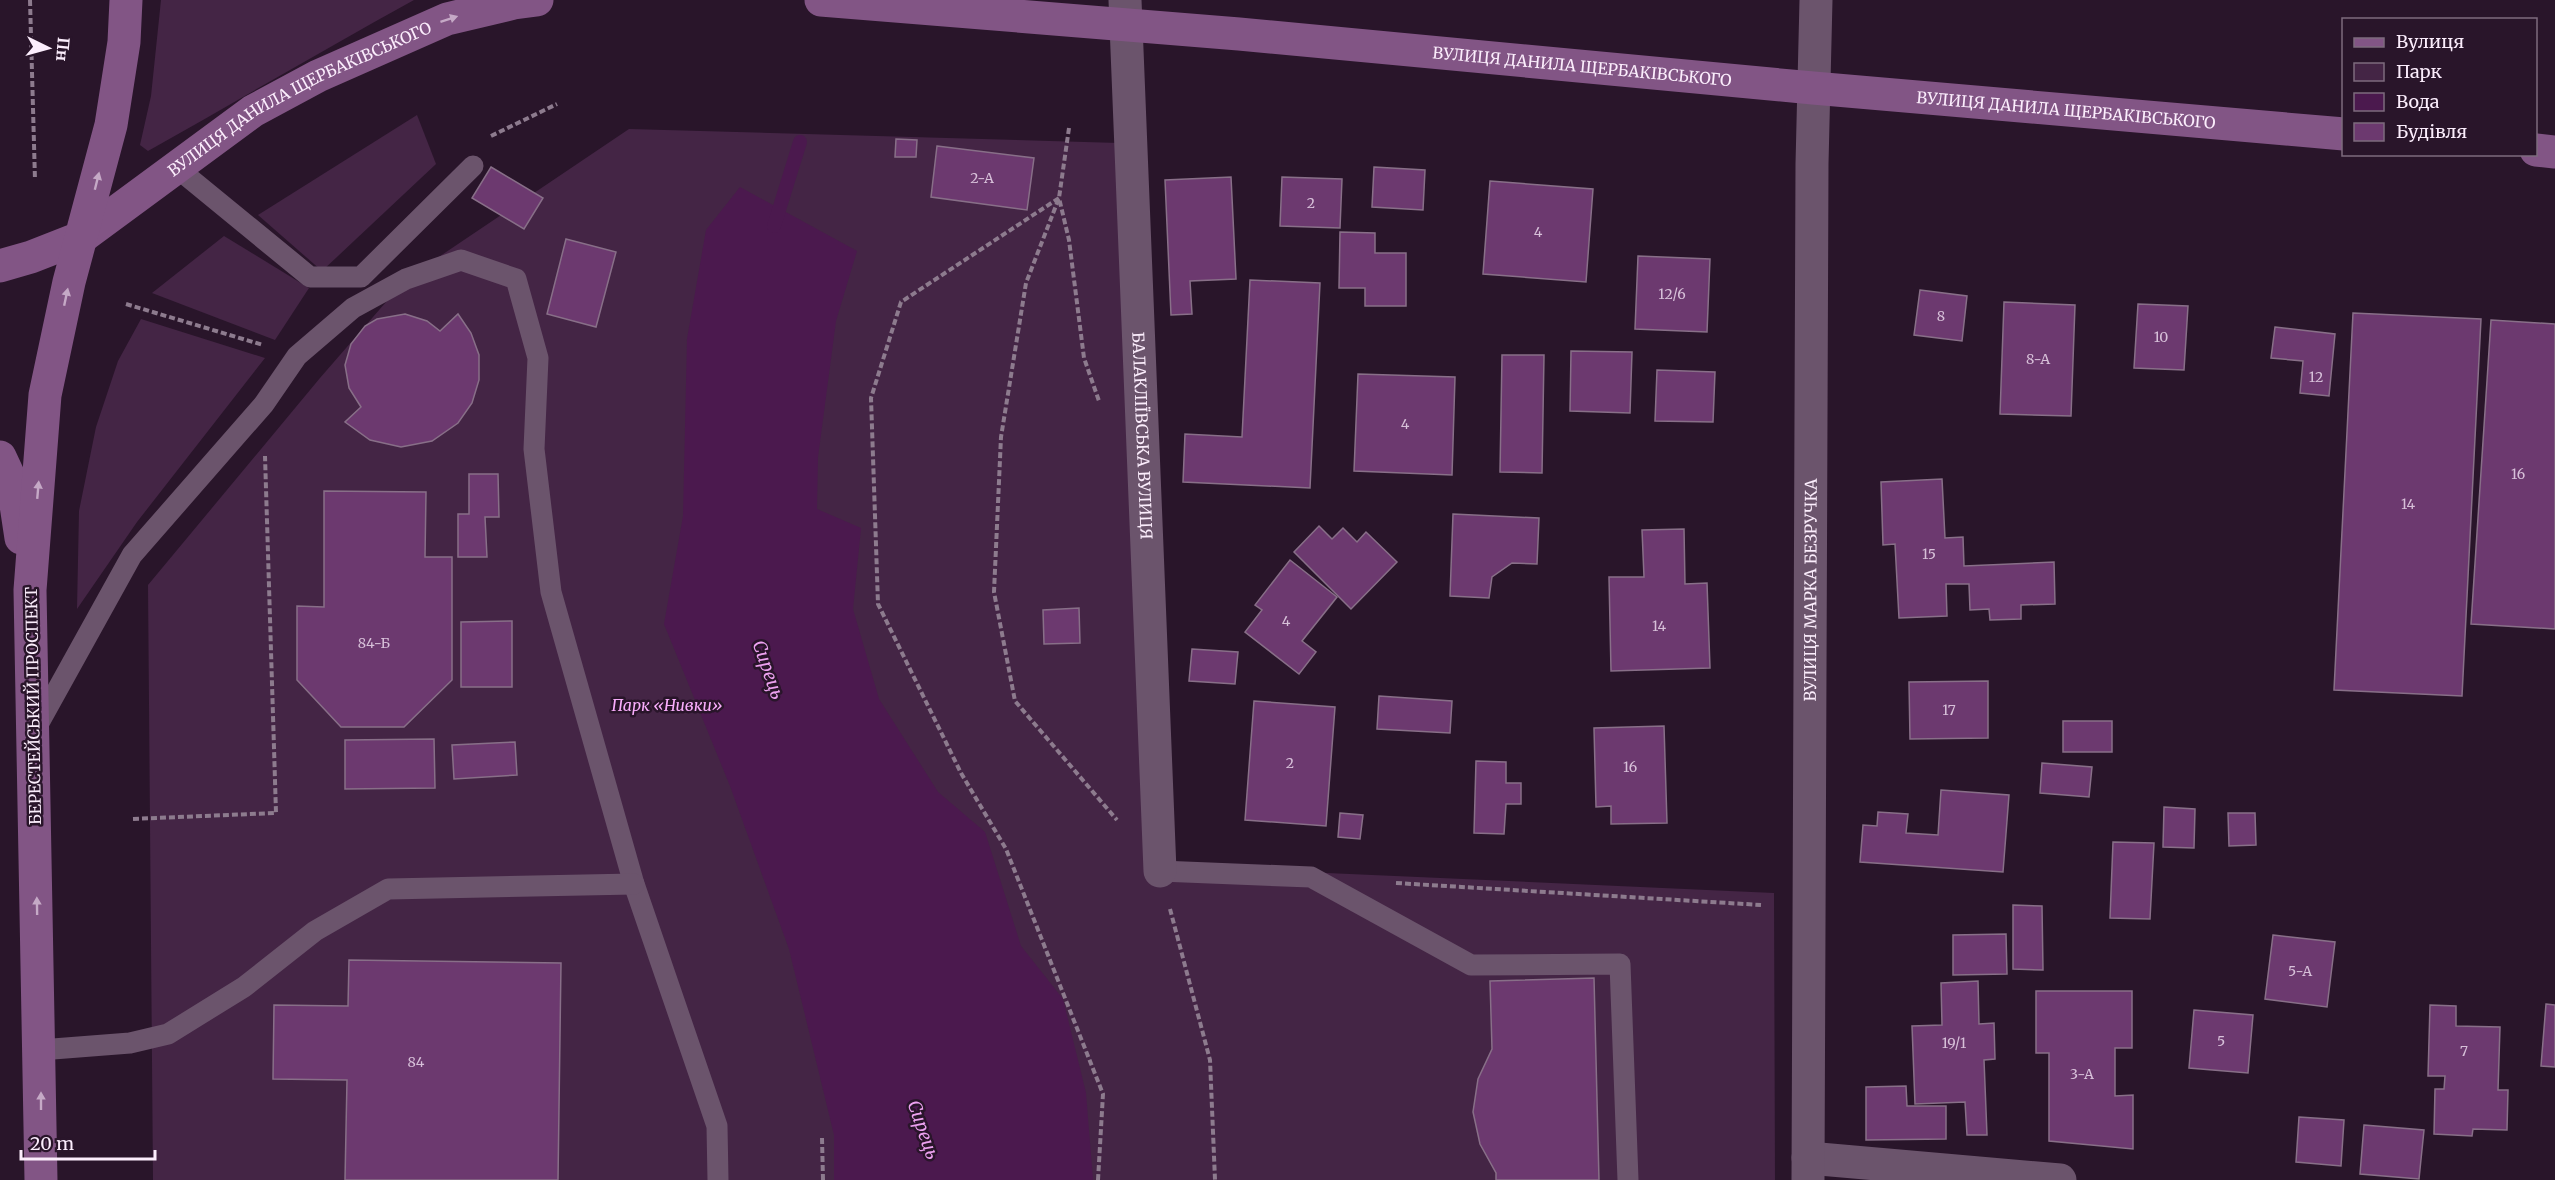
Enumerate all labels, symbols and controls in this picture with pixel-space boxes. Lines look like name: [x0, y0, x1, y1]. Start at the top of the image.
one-way arrow: [440, 14, 458, 23]
street label: ВУЛИЦЯ ДАНИЛА ЩЕРБАКІВСЬКОГО: [164, 17, 435, 180]
north arrow: [18, 18, 78, 78]
legend: [2342, 18, 2537, 156]
text: Вулиця: [2396, 30, 2464, 53]
text: Пн: [52, 36, 74, 62]
street label: ВУЛИЦЯ ДАНИЛА ЩЕРБАКІВСЬКОГО: [1432, 42, 1733, 90]
text: Парк: [2396, 60, 2442, 83]
street label: ВУЛИЦЯ ДАНИЛА ЩЕРБАКІВСЬКОГО: [1916, 87, 2217, 133]
text: Вода: [2396, 90, 2440, 113]
text: Будівля: [2396, 120, 2467, 143]
house number: 2-А: [970, 169, 994, 187]
one-way arrow: [92, 171, 102, 190]
house number: 2: [1307, 194, 1315, 212]
house number: 4: [1534, 223, 1543, 241]
house number: 12/6: [1658, 285, 1686, 303]
one-way arrow: [62, 288, 71, 307]
house number: 8: [1937, 307, 1945, 325]
house number: 10: [2154, 328, 2168, 346]
street label: БАЛАКЛІЇВСЬКА ВУЛИЦЯ: [1128, 331, 1157, 540]
house number: 8-А: [2026, 350, 2050, 368]
house number: 12: [2309, 368, 2323, 386]
house number: 4: [1401, 415, 1410, 433]
house number: 16: [2511, 465, 2525, 483]
street label: ВУЛИЦЯ МАРКА БЕЗРУЧКА: [1800, 478, 1821, 701]
one-way arrow: [33, 480, 43, 499]
house number: 14: [2401, 495, 2415, 513]
house number: 15: [1922, 545, 1936, 563]
street label: БЕРЕСТЕЙСЬКИЙ ПРОСПЕКТ: [21, 587, 45, 825]
house number: 4: [1282, 612, 1291, 630]
house number: 14: [1652, 617, 1666, 635]
house number: 84-Б: [358, 634, 391, 652]
water label: Сирець: [748, 637, 789, 703]
park label: Парк «Нивки»: [612, 695, 723, 715]
house number: 17: [1942, 701, 1956, 719]
house number: 2: [1286, 754, 1294, 772]
house number: 16: [1623, 758, 1637, 776]
one-way arrow: [32, 896, 42, 915]
house number: 5-А: [2288, 962, 2312, 980]
house number: 5: [2217, 1032, 2225, 1050]
house number: 19/1: [1942, 1034, 1966, 1052]
house number: 7: [2460, 1042, 2468, 1060]
house number: 84: [408, 1053, 425, 1071]
house number: 3-А: [2070, 1065, 2094, 1083]
one-way arrow: [36, 1091, 46, 1110]
water label: Сирець: [903, 1097, 944, 1163]
scale bar: [21, 1123, 154, 1161]
text: 20 m: [30, 1132, 74, 1155]

